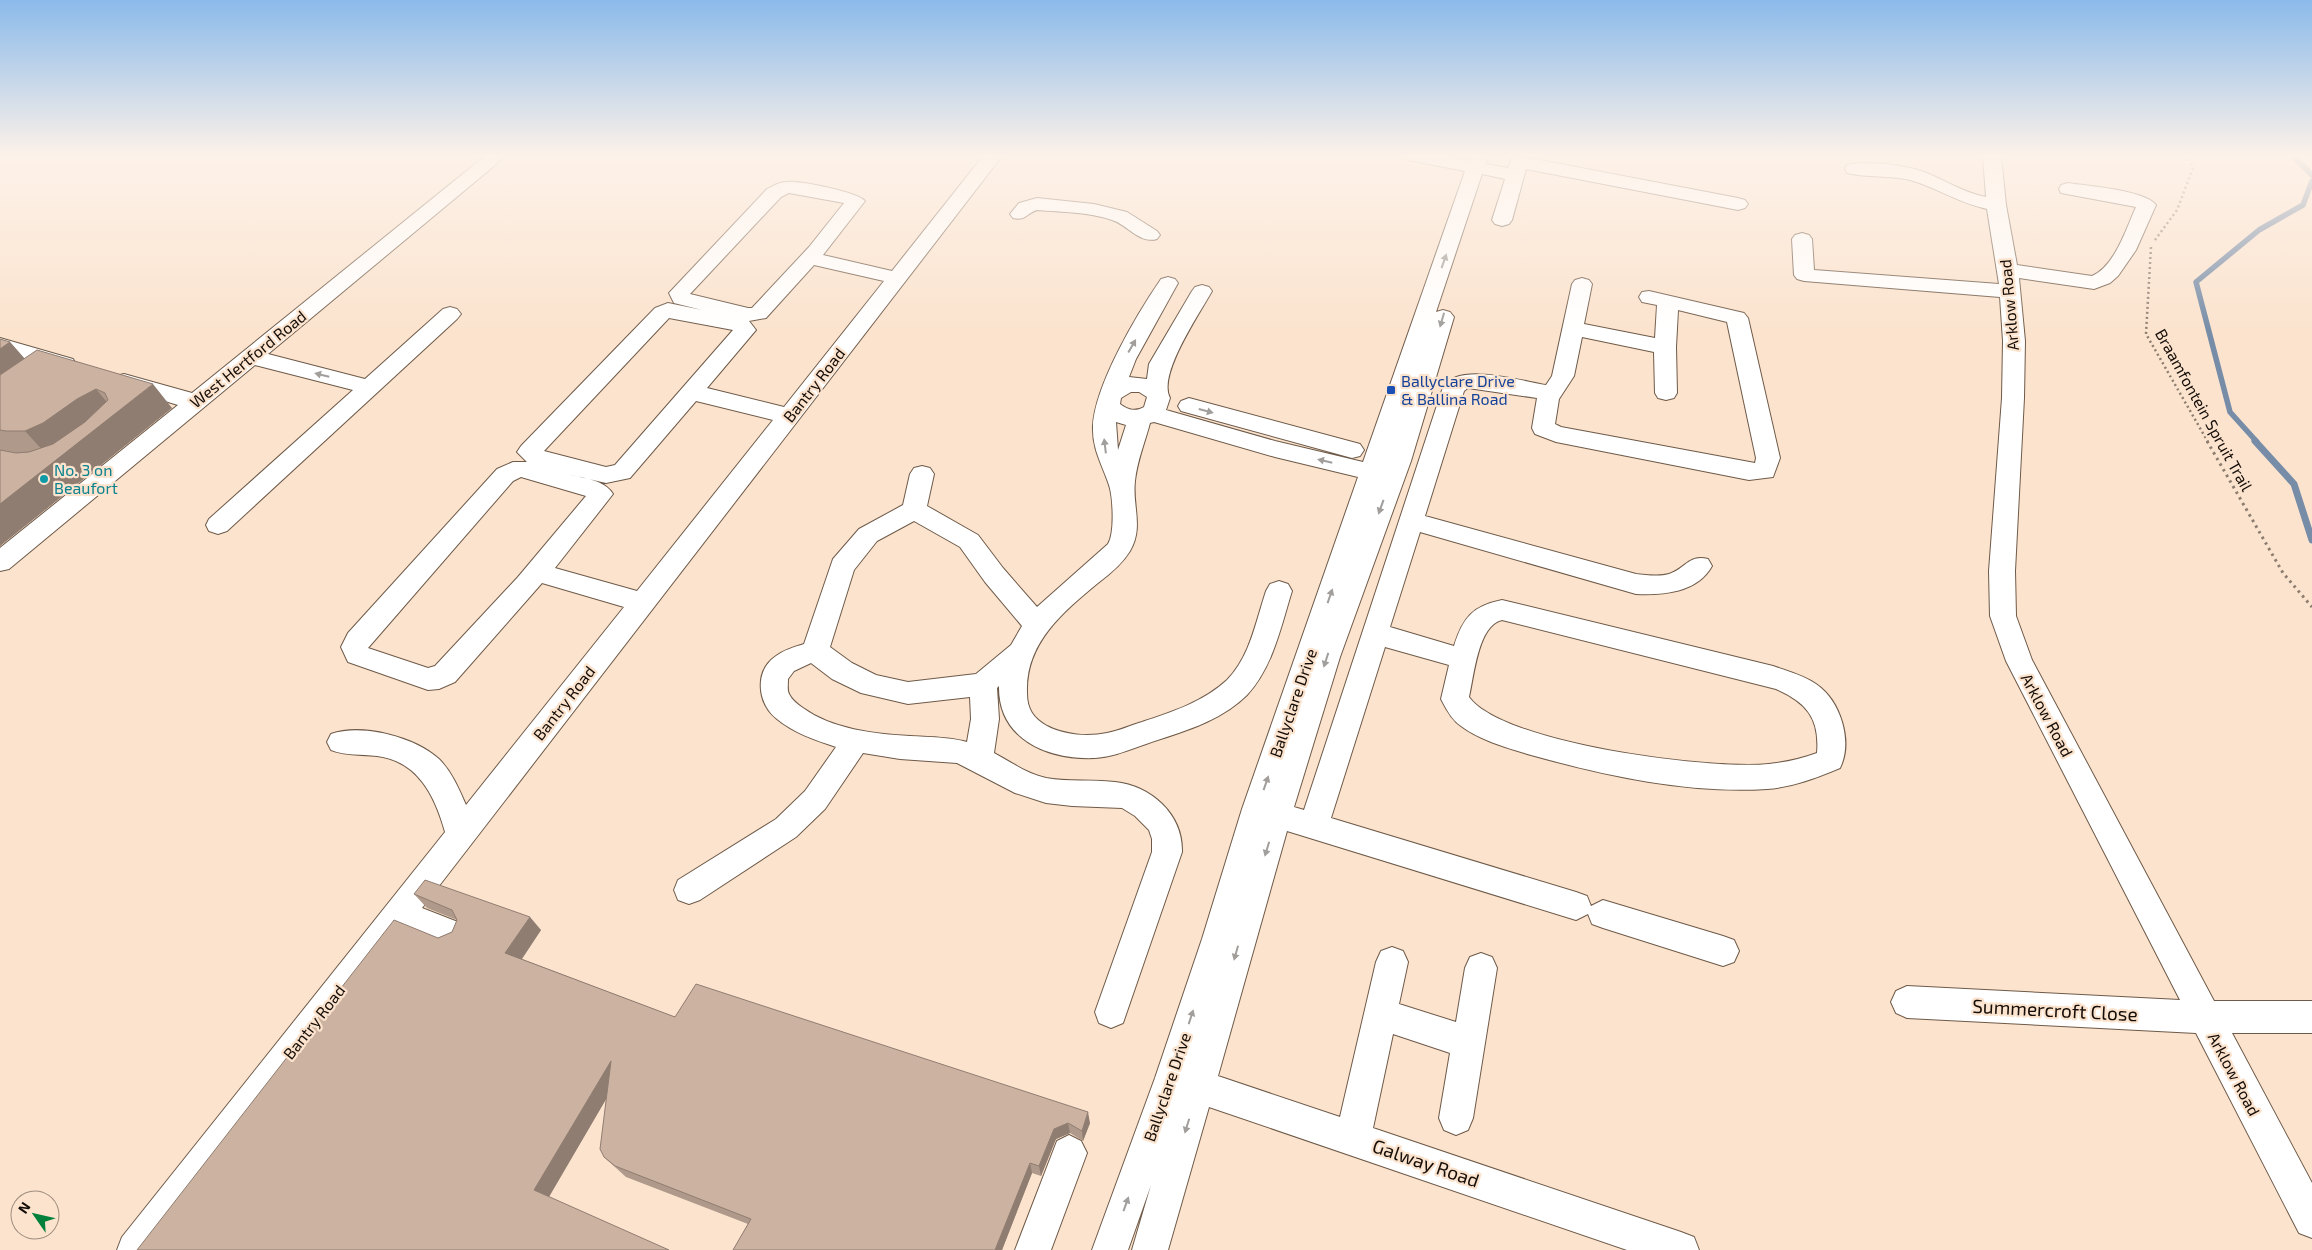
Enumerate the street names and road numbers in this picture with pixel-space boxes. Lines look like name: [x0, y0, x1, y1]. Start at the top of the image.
street label: Arklow Road: [1995, 259, 2022, 351]
street label: West Hertford Road: [186, 306, 310, 411]
street label: Braamfontein Spruit Trail: [2152, 325, 2257, 494]
street label: Bantry Road: [779, 344, 849, 426]
street label: Ballyclare Drive: [1265, 646, 1320, 760]
street label: Bantry Road: [529, 662, 599, 744]
street label: Arklow Road: [2018, 670, 2077, 760]
street label: Bantry Road: [279, 981, 349, 1063]
street label: Summercroft Close: [1972, 994, 2138, 1025]
street label: Arklow Road: [2205, 1029, 2264, 1119]
street label: Ballyclare Drive: [1139, 1030, 1194, 1144]
street label: Galway Road: [1370, 1134, 1483, 1192]

